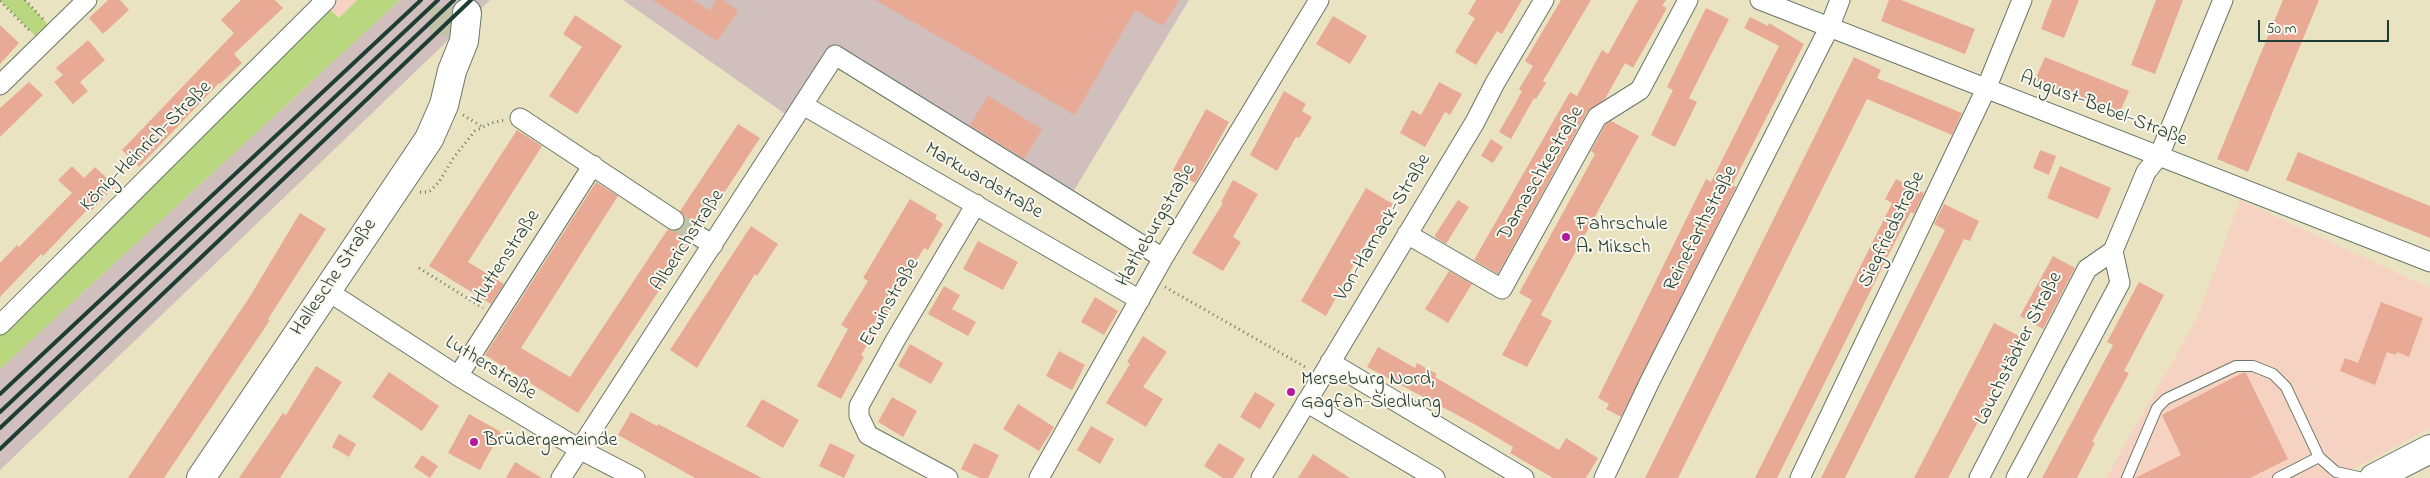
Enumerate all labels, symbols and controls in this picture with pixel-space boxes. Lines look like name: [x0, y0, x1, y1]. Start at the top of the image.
scale bar: [2260, 10, 2391, 42]
text: 50 m: [2266, 18, 2296, 40]
street label: August-Bebel-Straße: [2016, 67, 2190, 153]
street label: König-Heinrich-Straße: [76, 76, 218, 218]
street label: Damaschkestraße: [1494, 102, 1590, 246]
street label: Markwardstraße: [920, 138, 1046, 226]
street label: Von-Harnack-Straße: [1331, 150, 1437, 306]
street label: Hatheburgstraße: [1112, 160, 1202, 292]
street label: Reinefarthstraße: [1660, 162, 1744, 296]
street label: Siegfriedstraße: [1855, 168, 1931, 292]
street label: Alberichstraße: [647, 186, 731, 296]
street label: Huttenstraße: [467, 206, 547, 310]
place label: Fahrschule A. Miksch: [1576, 214, 1668, 261]
street label: Hallesche Straße: [287, 215, 383, 341]
marker: Fahrschule A. Miksch: [1560, 231, 1572, 243]
street label: Erwinstraße: [856, 254, 926, 352]
street label: Lauchstädter Straße: [1971, 268, 2069, 430]
street label: Lutherstraße: [440, 331, 540, 407]
place label: Merseburg Nord, Gagfah-Siedlung: [1301, 369, 1441, 416]
marker: Merseburg Nord, Gagfah-Siedlung: [1285, 386, 1297, 398]
place label: Brüdergemeinde: [484, 430, 618, 454]
marker: Brüdergemeinde: [468, 436, 480, 448]

